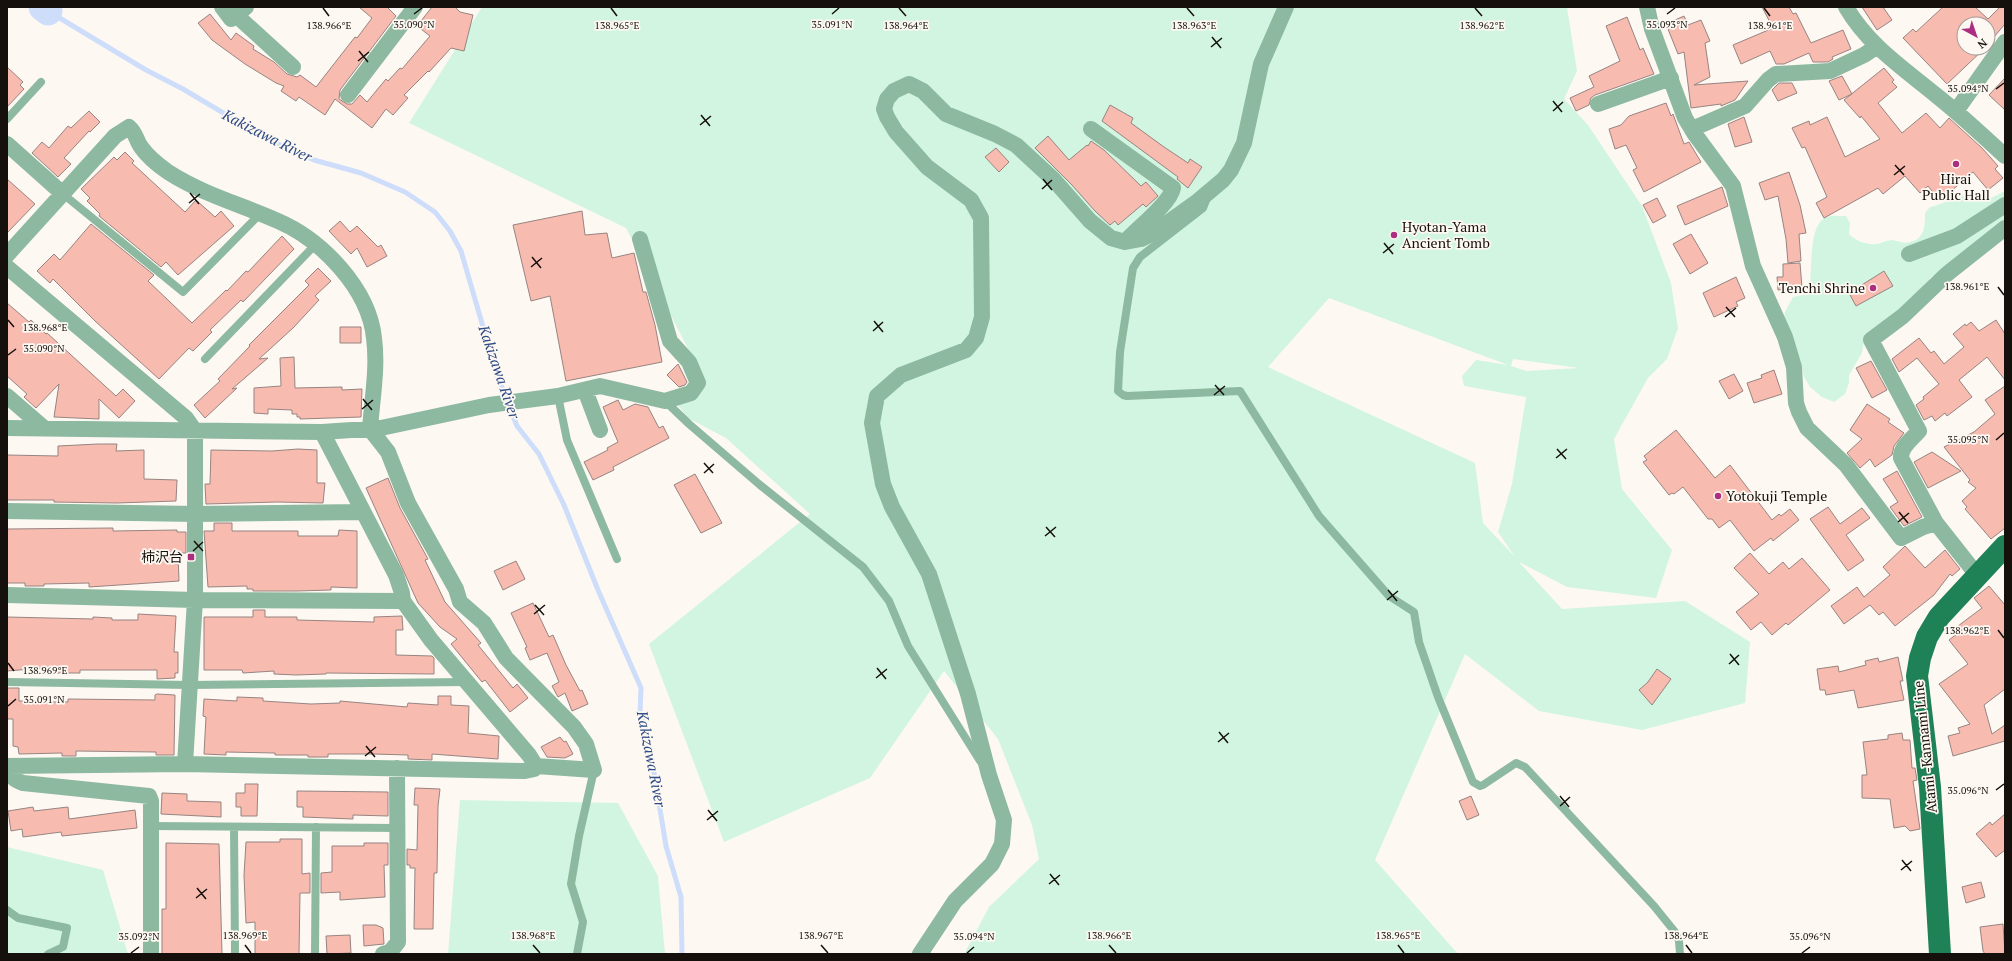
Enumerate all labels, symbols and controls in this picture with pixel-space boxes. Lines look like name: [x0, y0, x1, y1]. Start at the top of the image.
north arrow: [1956, 16, 1996, 56]
text: 35.090°N: [394, 18, 435, 31]
text: 35.091°N: [812, 18, 853, 31]
text: 35.093°N: [1647, 18, 1688, 31]
text: 138.966°E: [307, 19, 352, 32]
text: 138.965°E: [595, 19, 640, 32]
text: 138.964°E: [884, 19, 929, 32]
text: 138.963°E: [1172, 19, 1217, 32]
text: 138.962°E: [1460, 19, 1505, 32]
text: 138.961°E: [1748, 19, 1793, 32]
text: N: [1974, 36, 1990, 52]
text: 35.094°N: [1948, 82, 1989, 95]
water label: Kakizawa River: [218, 104, 317, 167]
marker: Hirai Public Hall: [1951, 159, 1961, 169]
place label: Hirai Public Hall: [1922, 169, 1990, 204]
place label: Hyotan-Yama Ancient Tomb: [1402, 217, 1490, 252]
marker: Hyotan-Yama Ancient Tomb: [1389, 230, 1399, 240]
place label: Tenchi Shrine: [1779, 278, 1865, 297]
text: 138.961°E: [1945, 280, 1990, 293]
marker: Tenchi Shrine: [1868, 283, 1878, 293]
text: 138.968°E: [23, 321, 68, 334]
water label: Kakizawa River: [474, 321, 526, 422]
text: 35.090°N: [24, 342, 65, 355]
text: 35.095°N: [1948, 433, 1989, 446]
place label: Yotokuji Temple: [1726, 486, 1827, 505]
marker: Yotokuji Temple: [1713, 491, 1723, 501]
place label: 柿沢台: [141, 547, 183, 566]
marker: 柿沢台: [186, 552, 196, 562]
text: 138.962°E: [1945, 624, 1990, 637]
text: 138.969°E: [23, 664, 68, 677]
street label: Atami -Kannami Line: [1908, 680, 1941, 814]
text: 35.091°N: [24, 693, 65, 706]
water label: Kakizawa River: [633, 708, 671, 810]
text: 35.096°N: [1948, 784, 1989, 797]
text: 138.969°E: [223, 929, 268, 942]
text: 138.968°E: [511, 929, 556, 942]
text: 138.967°E: [799, 929, 844, 942]
text: 138.966°E: [1087, 929, 1132, 942]
text: 138.965°E: [1376, 929, 1421, 942]
text: 138.964°E: [1664, 929, 1709, 942]
text: 35.092°N: [119, 930, 160, 943]
text: 35.094°N: [954, 930, 995, 943]
text: 35.096°N: [1790, 930, 1831, 943]

